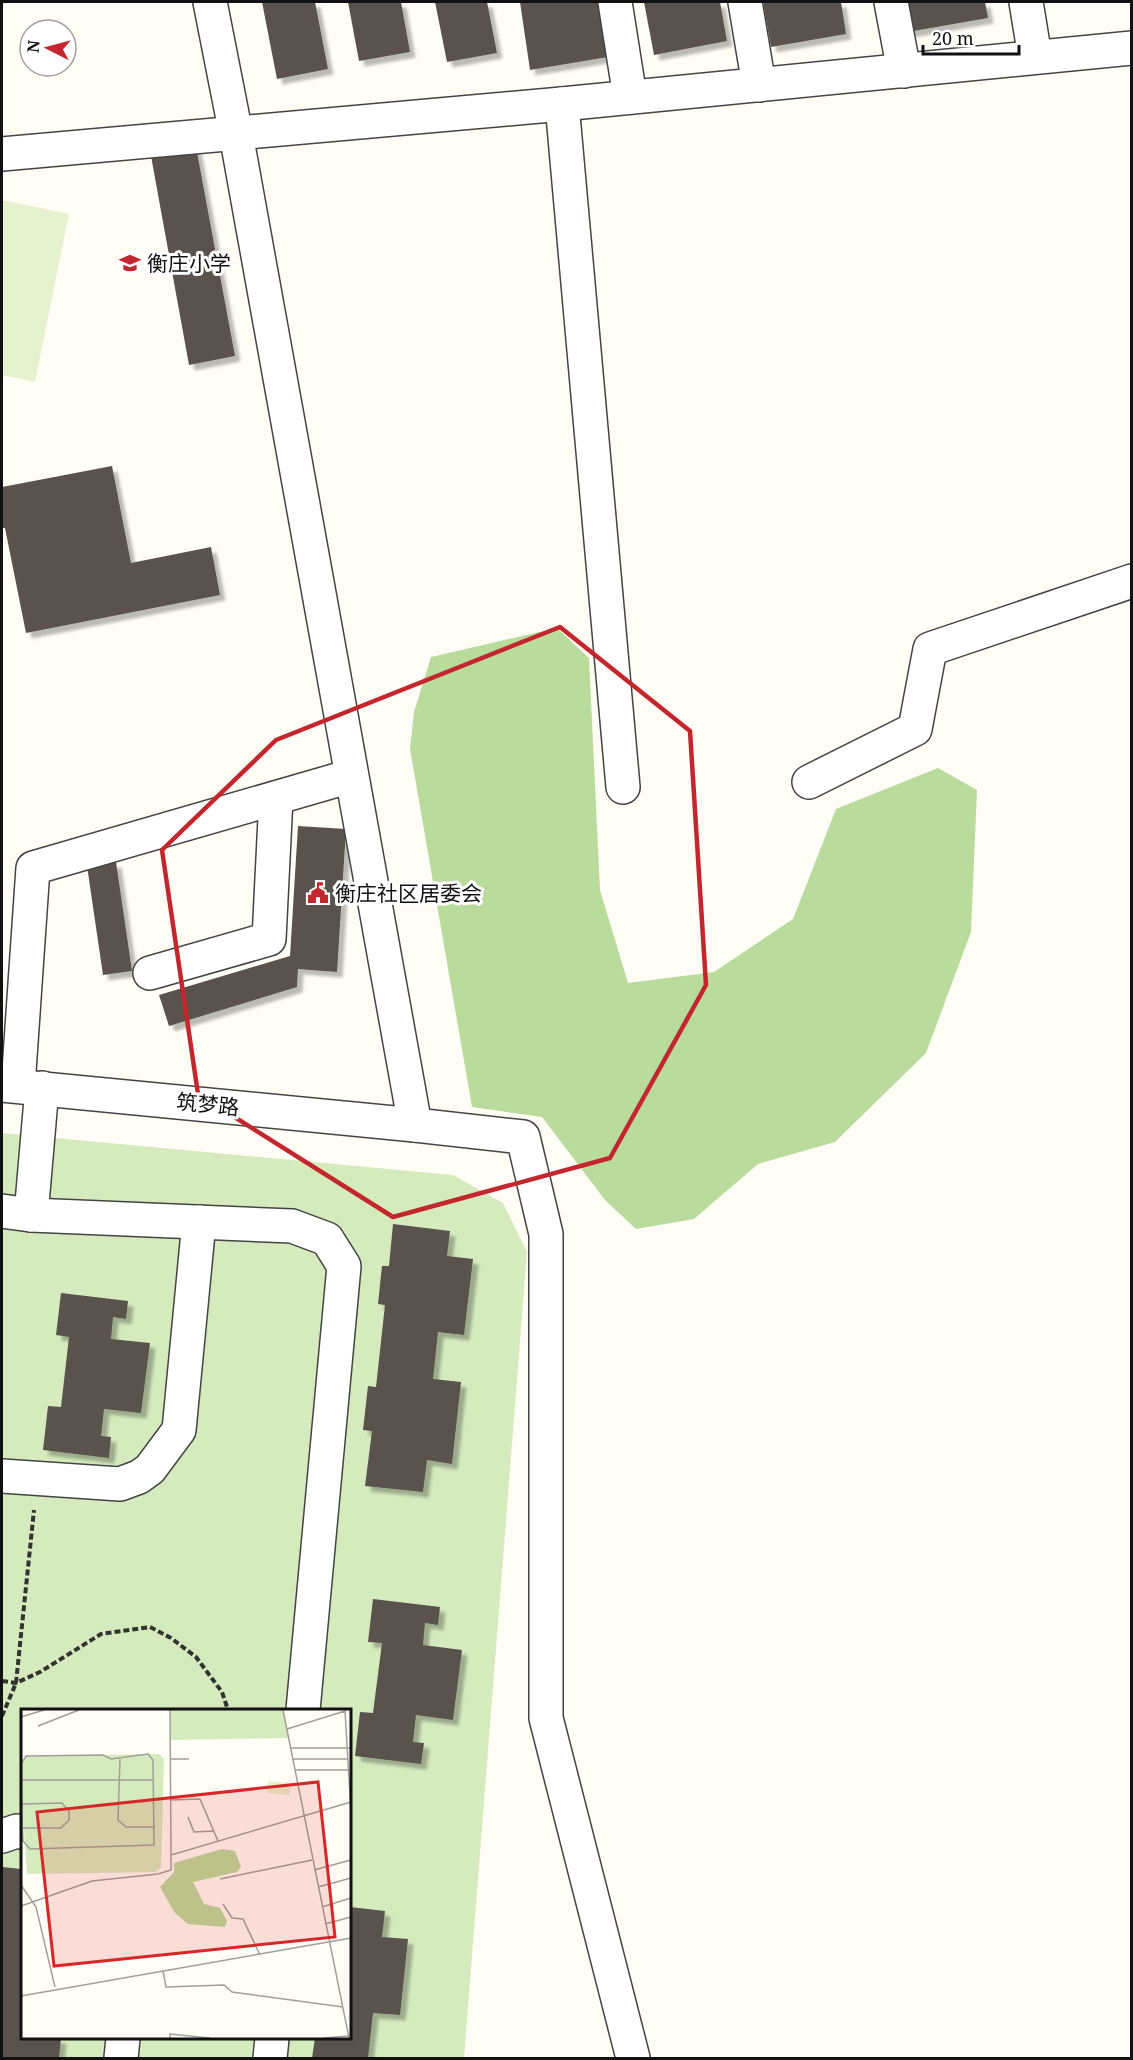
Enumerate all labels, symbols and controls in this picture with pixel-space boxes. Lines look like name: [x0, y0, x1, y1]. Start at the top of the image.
north arrow: [18, 18, 78, 78]
scale bar: [923, 18, 1019, 56]
text: 20 m: [932, 26, 974, 50]
text: N: [21, 39, 45, 54]
place label: 衡庄小学: [147, 249, 231, 277]
school or university icon: 衡庄小学: [118, 251, 142, 275]
place label: 衡庄社区居委会: [335, 879, 482, 907]
public building icon: 衡庄社区居委会: [306, 881, 330, 905]
street label: 筑梦路: [175, 1087, 241, 1121]
inset map: [21, 1709, 351, 2039]

